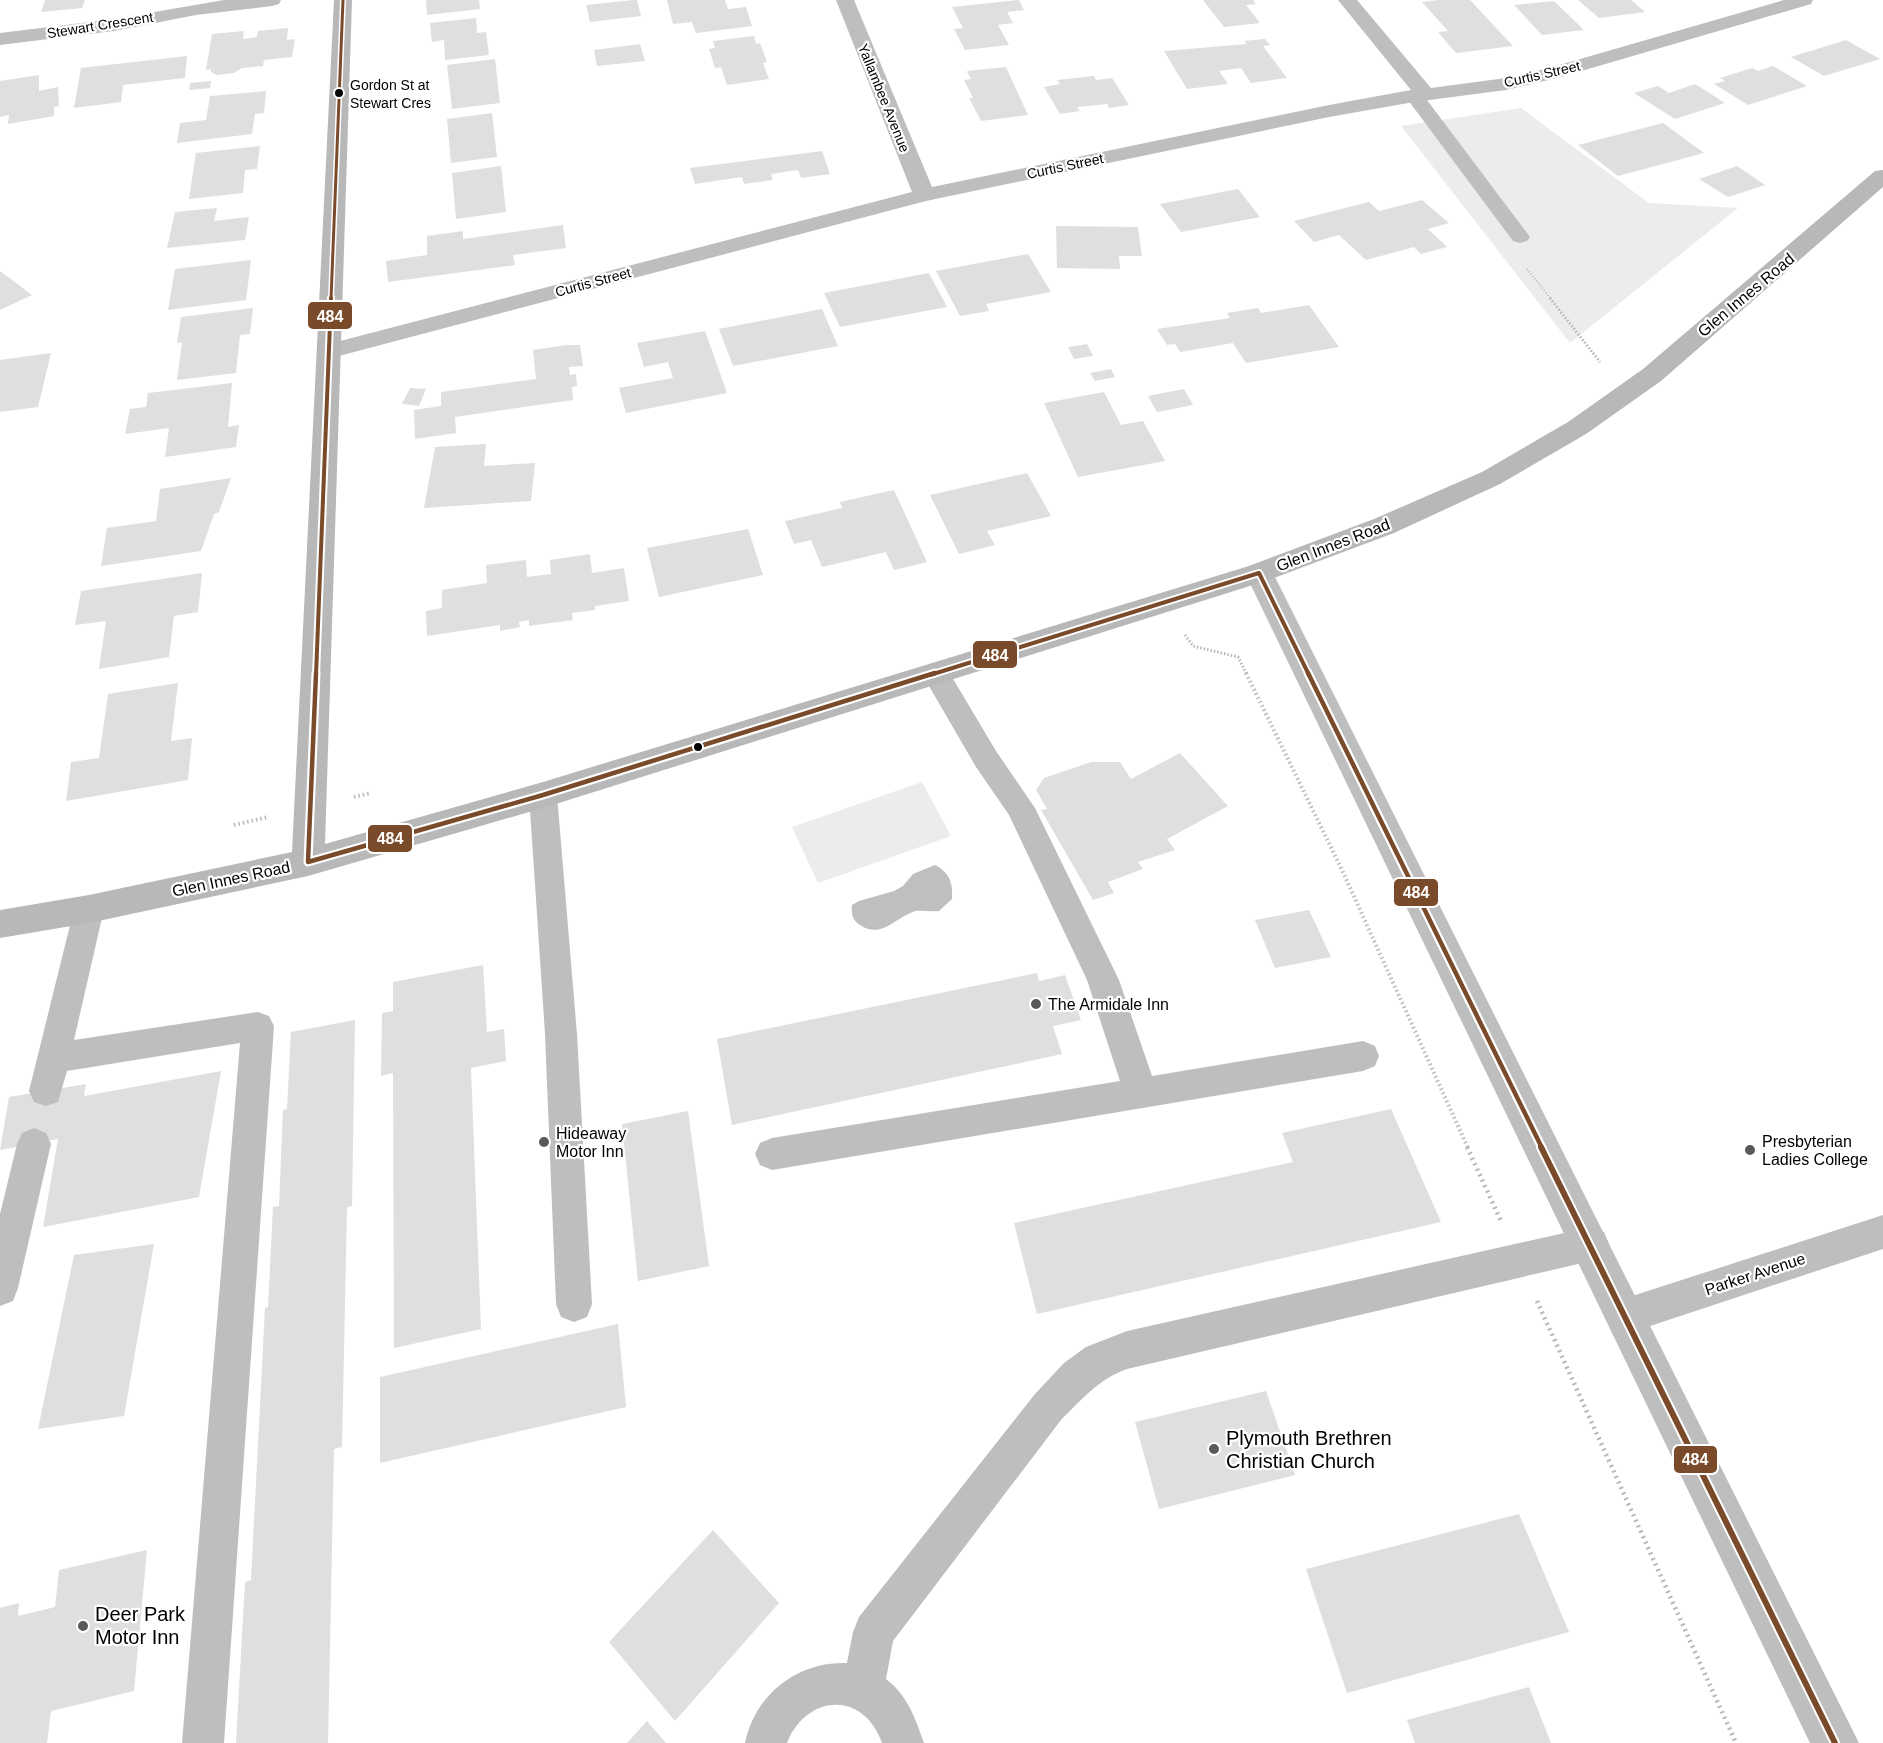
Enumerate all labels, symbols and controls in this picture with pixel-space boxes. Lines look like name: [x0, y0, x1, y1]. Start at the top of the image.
street label: Stewart Crescent: [46, 9, 154, 41]
street label: Yallambee Avenue: [855, 41, 913, 155]
street label: Curtis Street: [1502, 57, 1582, 91]
place label: Gordon St at Stewart Cres: [350, 77, 431, 111]
marker: Gordon St at Stewart Cres: [333, 87, 345, 99]
street label: Curtis Street: [1025, 150, 1105, 182]
street label: Glen Innes Road: [1695, 250, 1797, 340]
street label: Curtis Street: [553, 264, 633, 300]
line badge: 484: [307, 301, 353, 330]
text: 484: [317, 308, 343, 325]
street label: Glen Innes Road: [1274, 516, 1392, 574]
line badge: 484: [972, 640, 1018, 669]
text: 484: [982, 647, 1008, 664]
unlabelled marker: [692, 741, 704, 753]
line badge: 484: [367, 824, 413, 853]
text: 484: [377, 830, 403, 847]
street label: Glen Innes Road: [171, 858, 291, 900]
line badge: 484: [1393, 878, 1439, 907]
text: 484: [1403, 884, 1429, 901]
place label: The Armidale Inn: [1048, 996, 1169, 1013]
marker: The Armidale Inn: [1029, 997, 1043, 1011]
place label: Hideaway Motor Inn: [556, 1125, 626, 1160]
place label: Presbyterian Ladies College: [1762, 1133, 1868, 1168]
marker: Hideaway Motor Inn: [537, 1135, 551, 1149]
marker: Presbyterian Ladies College: [1743, 1143, 1757, 1157]
street label: Parker Avenue: [1703, 1250, 1807, 1298]
place label: Plymouth Brethren Christian Church: [1226, 1427, 1392, 1472]
marker: Plymouth Brethren Christian Church: [1207, 1442, 1221, 1456]
line badge: 484: [1673, 1445, 1718, 1474]
text: 484: [1682, 1451, 1708, 1468]
place label: Deer Park Motor Inn: [95, 1603, 186, 1648]
marker: Deer Park Motor Inn: [76, 1619, 90, 1633]

